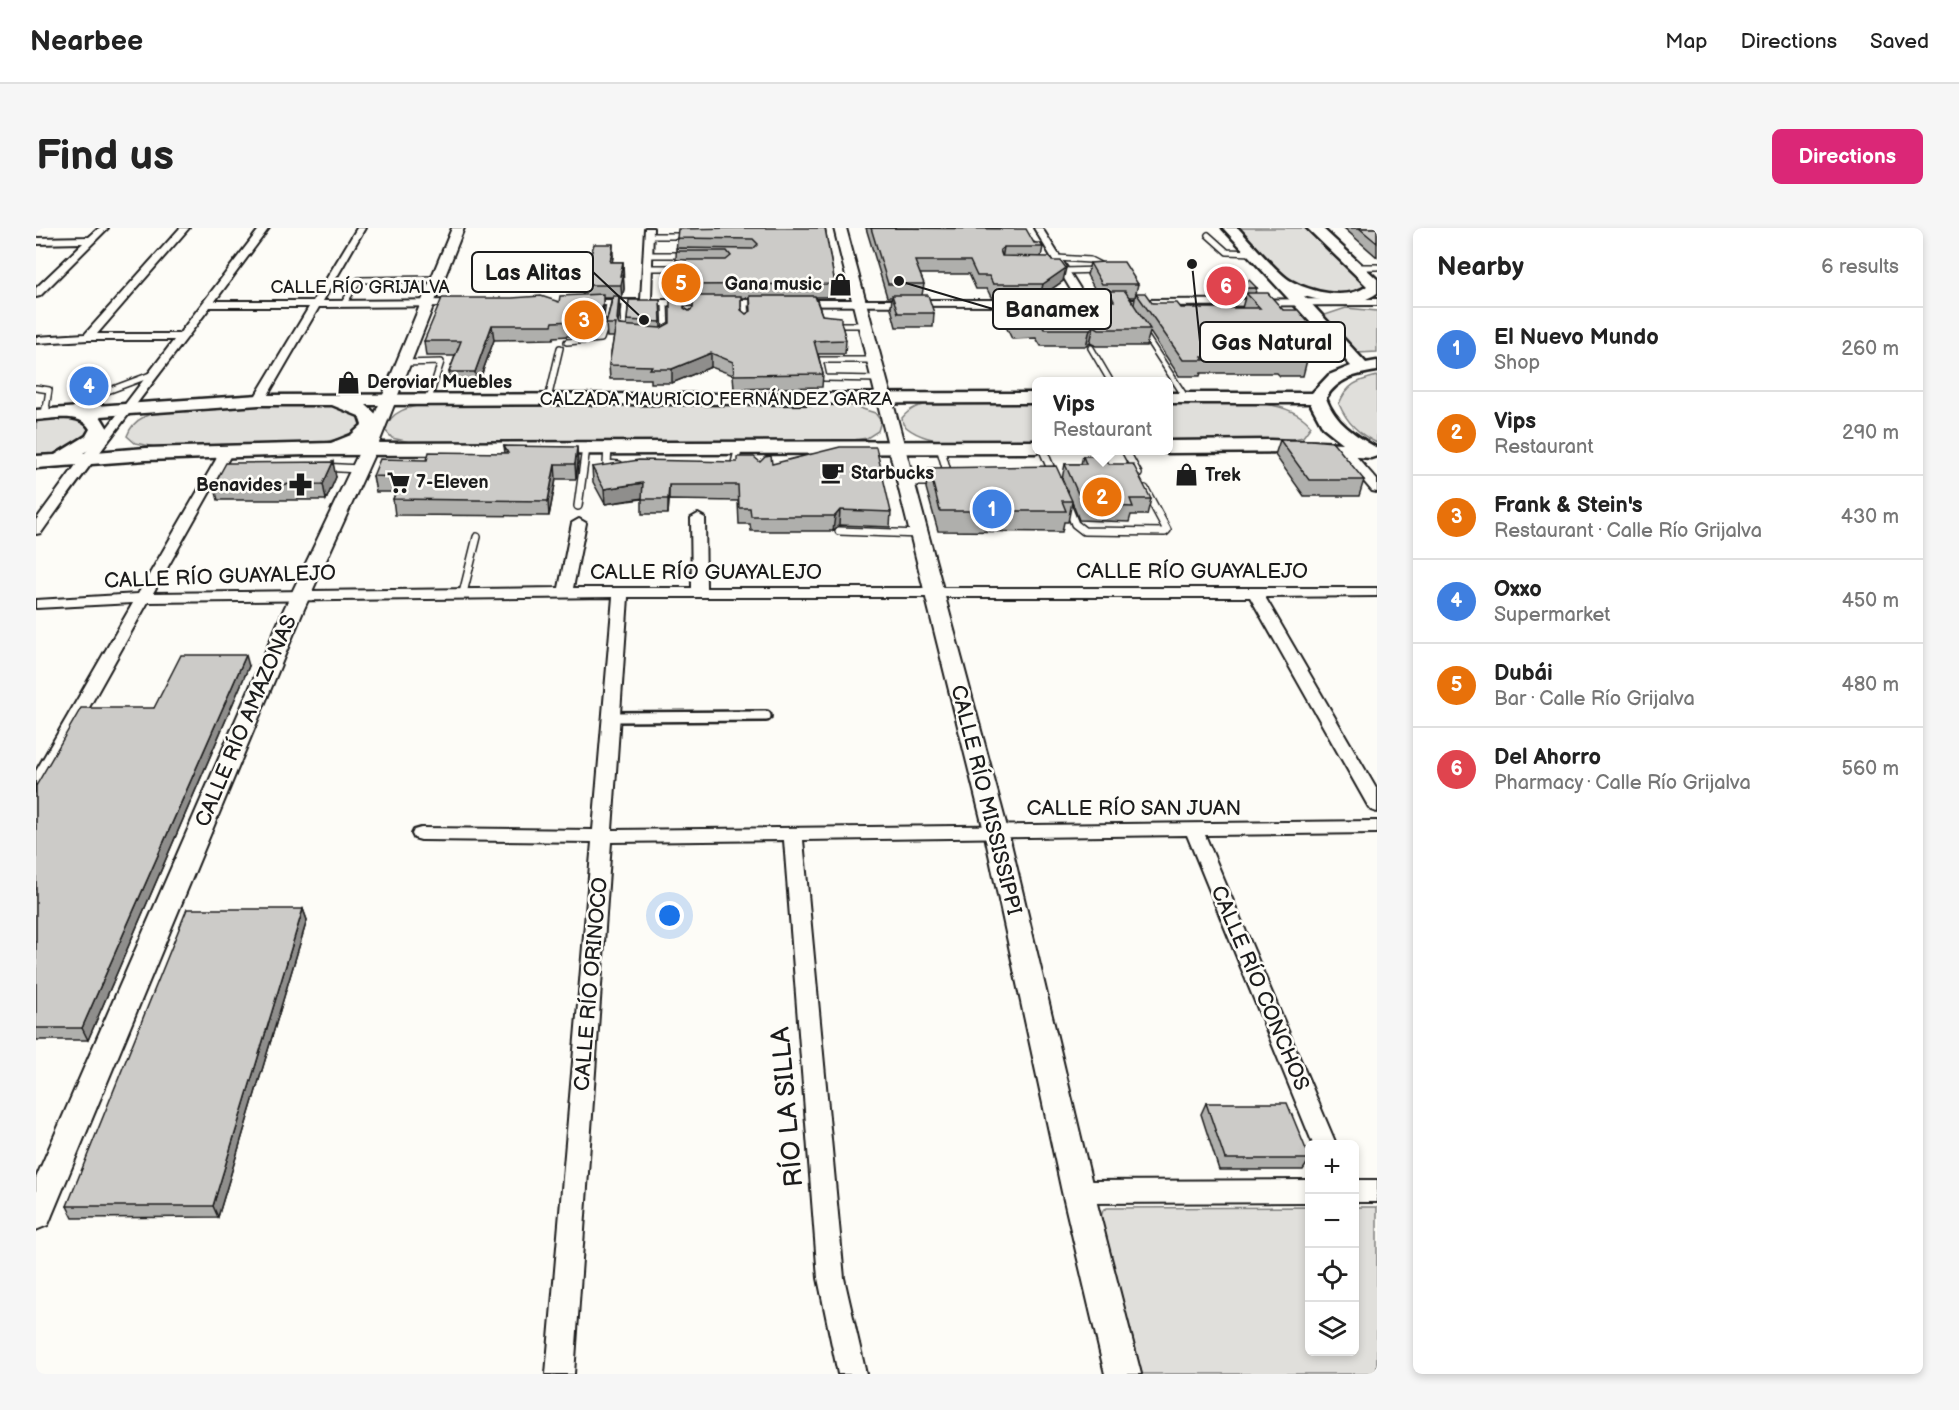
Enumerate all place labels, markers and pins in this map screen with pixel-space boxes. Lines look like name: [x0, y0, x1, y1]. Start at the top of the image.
callout: Las Alitas: [472, 252, 593, 292]
pin: 5: [662, 260, 700, 306]
pin: 6: [1206, 264, 1246, 308]
shop icon: Gana music: [827, 271, 853, 297]
place label: Gana music: [725, 274, 822, 295]
callout: Banamex: [993, 289, 1111, 329]
pin: 3: [564, 298, 604, 343]
callout: Gas Natural: [1200, 322, 1345, 362]
pin: 4: [70, 364, 108, 408]
shop icon: Deroviar Muebles: [336, 369, 362, 395]
place label: Deroviar Muebles: [367, 372, 512, 393]
cafe icon: Starbucks: [820, 460, 846, 486]
shop icon: Trek: [1174, 462, 1200, 488]
place label: Starbucks: [851, 463, 934, 484]
place label: Trek: [1205, 465, 1241, 486]
supermarket icon: 7-Eleven: [385, 469, 411, 495]
pharmacy icon: Benavides: [287, 472, 313, 498]
place label: 7-Eleven: [416, 472, 488, 493]
pin: 2: [1082, 474, 1122, 520]
place label: Benavides: [196, 475, 282, 496]
pin: 1: [972, 486, 1012, 532]

